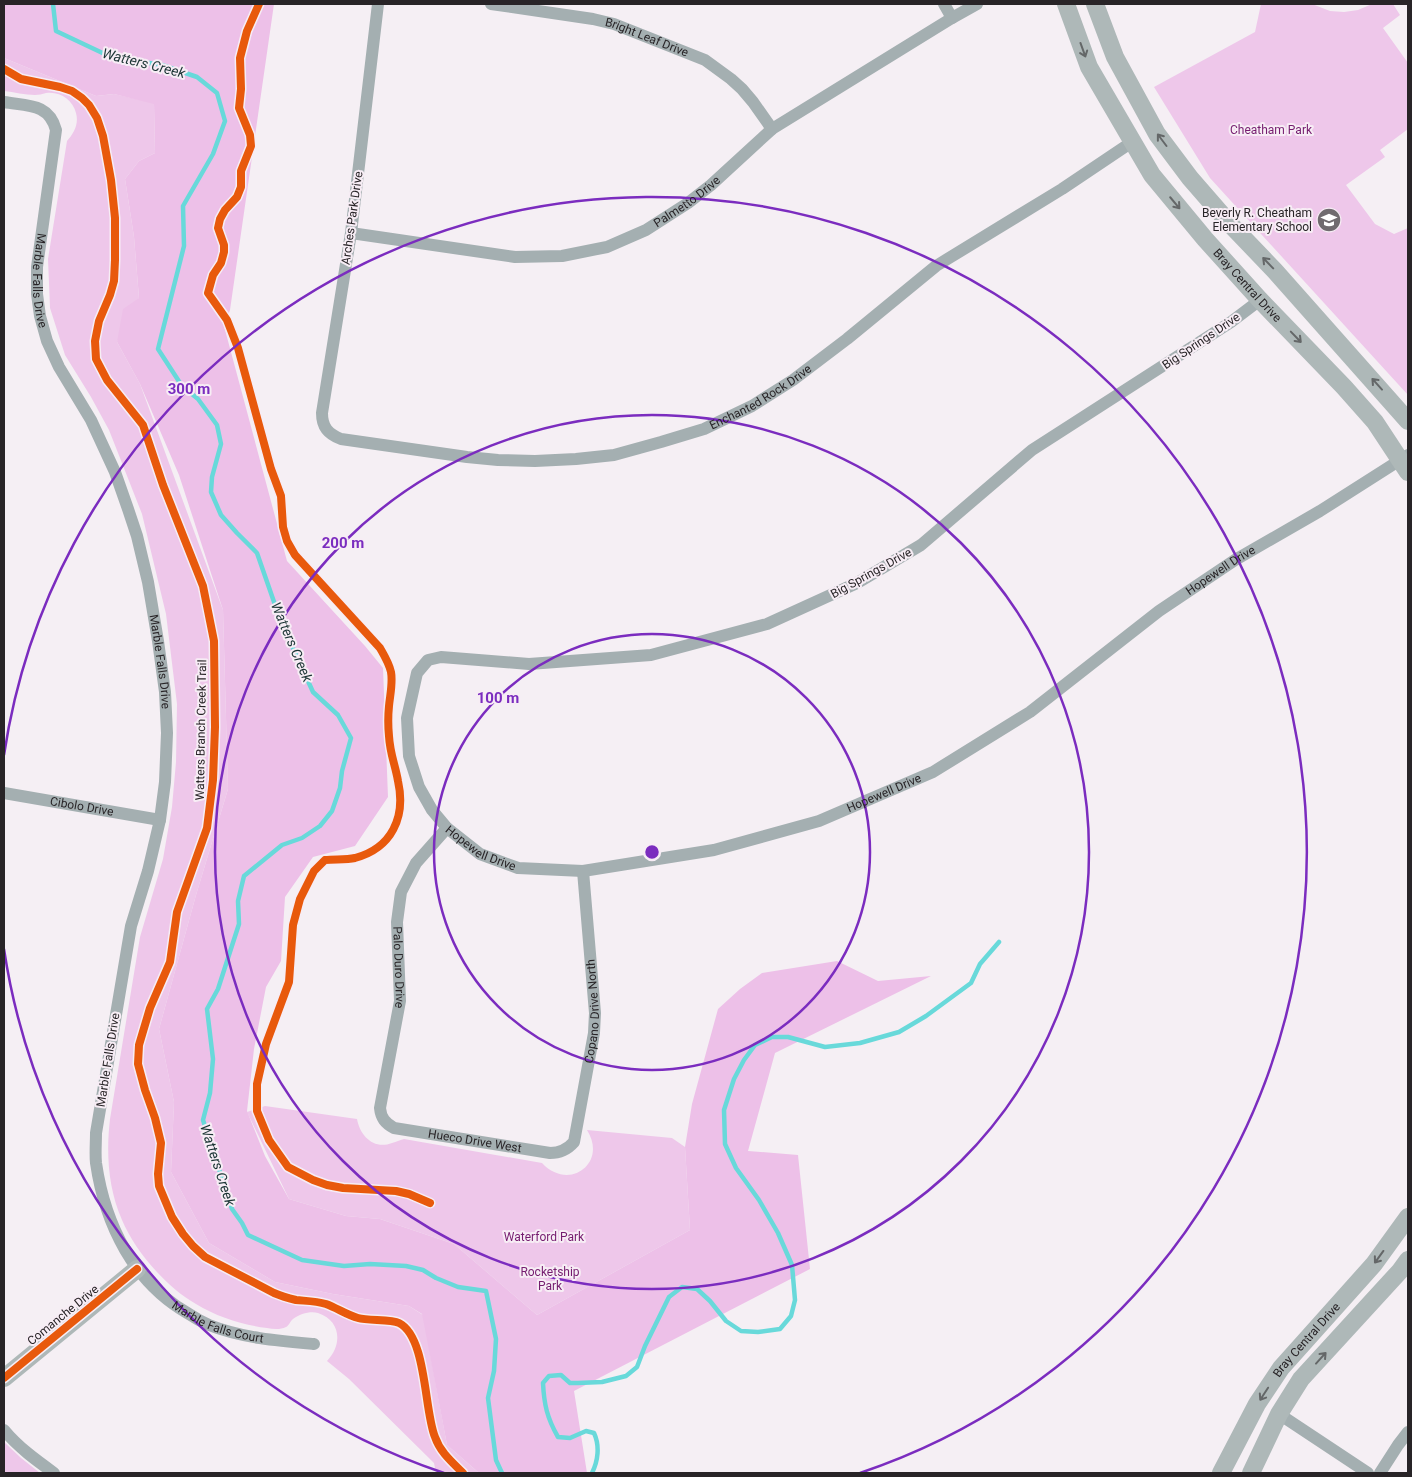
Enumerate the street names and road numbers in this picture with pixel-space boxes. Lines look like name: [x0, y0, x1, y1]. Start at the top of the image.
street label: Bright Leaf Drive: [604, 15, 690, 60]
street label: Arches Park Drive: [339, 170, 365, 266]
street label: Palmetto Drive: [651, 173, 723, 230]
street label: Marble Falls Drive: [30, 232, 50, 329]
street label: Bray Central Drive: [1210, 246, 1284, 325]
street label: Big Springs Drive: [1160, 310, 1242, 372]
street label: Enchanted Rock Drive: [707, 362, 814, 432]
street label: Hopewell Drive: [1183, 543, 1258, 598]
street label: Big Springs Drive: [828, 545, 914, 601]
street label: Marble Falls Drive: [147, 613, 173, 709]
street label: Watters Branch Creek Trail: [193, 659, 209, 801]
street label: Hopewell Drive: [845, 771, 923, 815]
street label: Cibolo Drive: [49, 794, 115, 819]
street label: Hopewell Drive: [443, 823, 518, 874]
street label: Palo Duro Drive: [390, 926, 407, 1009]
street label: Copano Drive North: [582, 959, 602, 1064]
street label: Marble Falls Drive: [94, 1012, 122, 1108]
street label: Hueco Drive West: [427, 1127, 523, 1155]
street label: Comanche Drive: [25, 1282, 101, 1348]
street label: Marble Falls Court: [169, 1298, 265, 1346]
street label: Bray Central Drive: [1270, 1300, 1343, 1380]

